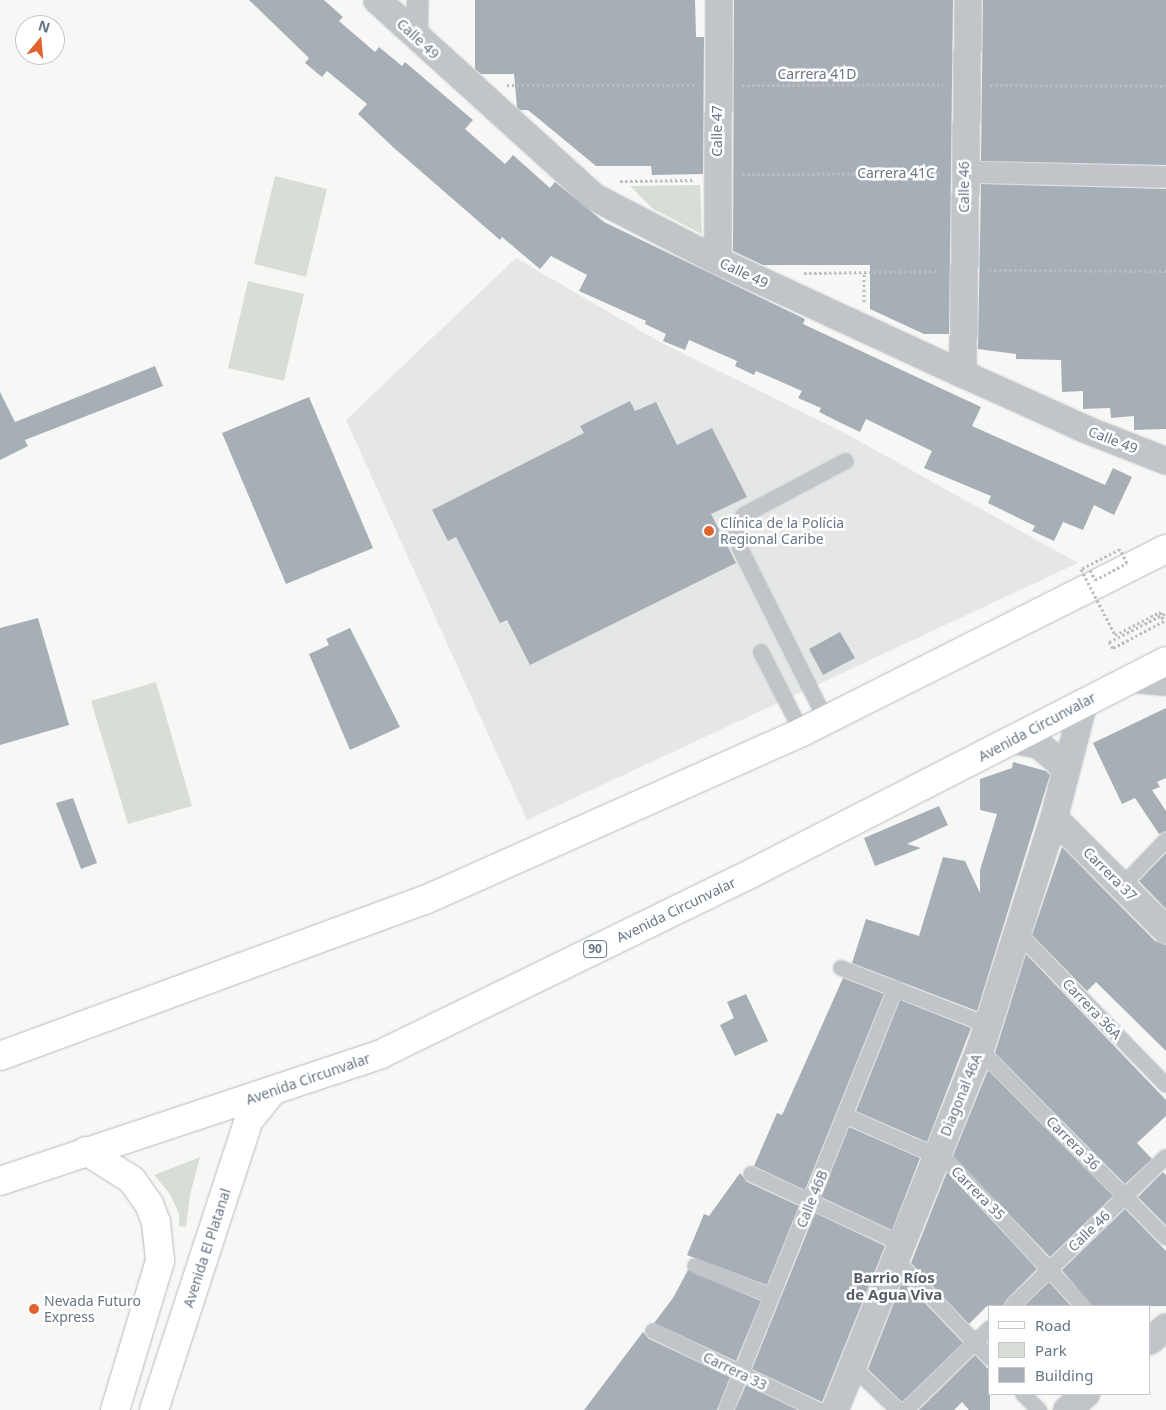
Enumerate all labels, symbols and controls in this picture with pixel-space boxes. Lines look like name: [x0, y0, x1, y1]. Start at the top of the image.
north arrow: [15, 15, 65, 65]
text: N: [36, 15, 52, 37]
street label: Calle 49: [393, 15, 443, 63]
street label: Carrera 41D: [777, 66, 857, 82]
street label: Calle 47: [709, 105, 725, 157]
street label: Calle 46: [956, 161, 972, 213]
street label: Carrera 41C: [857, 165, 935, 181]
street label: Calle 49: [717, 255, 771, 291]
street label: Calle 49: [1086, 423, 1140, 457]
place label: Clínica de la Polícia Regional Caribe: [720, 515, 844, 548]
marker: Clínica de la Polícia Regional Caribe: [702, 524, 716, 538]
street label: Avenida Circunvalar: [975, 689, 1099, 765]
street label: Carrera 37: [1080, 844, 1140, 904]
street label: Avenida Circunvalar: [614, 874, 738, 946]
road number: 90: [582, 940, 608, 959]
street label: Carrera 36A: [1059, 975, 1125, 1043]
street label: Avenida Circunvalar: [244, 1050, 372, 1108]
street label: Diagonal 46A: [937, 1051, 985, 1139]
street label: Carrera 36: [1043, 1113, 1103, 1173]
street label: Carrera 35: [948, 1163, 1008, 1223]
street label: Calle 46B: [793, 1168, 831, 1230]
street label: Avenida El Platanal: [180, 1186, 234, 1310]
street label: Calle 46: [1065, 1207, 1113, 1255]
district label: Barrio Ríos de Agua Viva: [846, 1268, 942, 1303]
place label: Nevada Futuro Express: [44, 1293, 141, 1325]
marker: Nevada Futuro Express: [28, 1303, 40, 1315]
legend: [988, 1305, 1151, 1395]
text: Road: [1035, 1315, 1071, 1335]
text: Park: [1035, 1340, 1067, 1360]
street label: Carrera 33: [700, 1348, 770, 1394]
text: Building: [1035, 1365, 1093, 1385]

